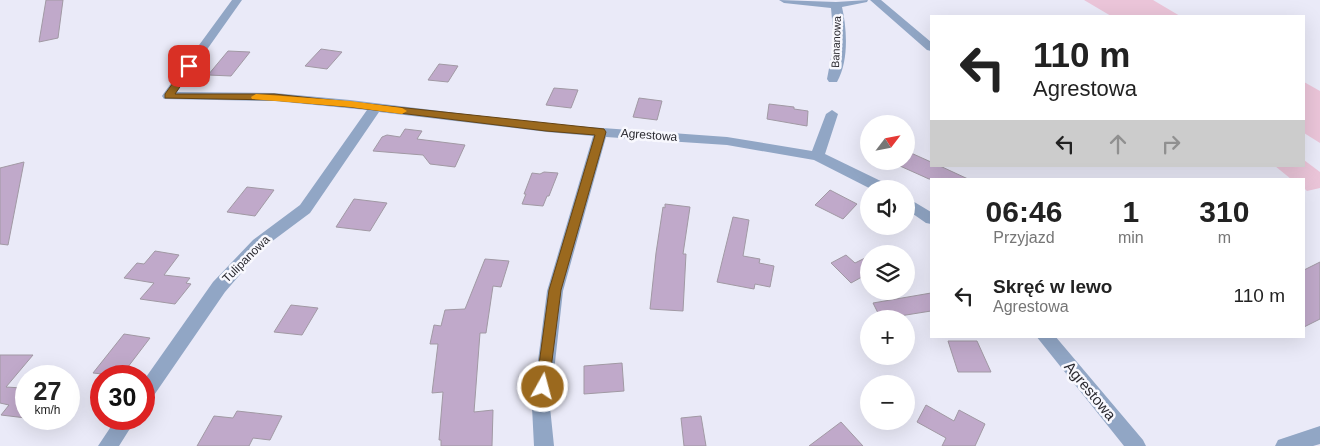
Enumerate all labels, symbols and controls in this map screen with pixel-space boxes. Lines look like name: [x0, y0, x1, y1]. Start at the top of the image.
street label: Bananowa: [829, 15, 843, 68]
icon: left: [950, 35, 1015, 100]
text: 110 m: [1033, 35, 1130, 74]
pin: [168, 45, 210, 87]
icon: arrive: [175, 52, 203, 80]
text: Agrestowa: [1033, 76, 1137, 101]
north arrow: [860, 115, 915, 170]
map controls: [860, 115, 915, 430]
street label: Agrestowa: [620, 126, 678, 144]
icon: left: [1051, 130, 1079, 158]
icon: ahead: [1104, 130, 1132, 158]
icon: right: [1157, 130, 1185, 158]
button: sound: [860, 180, 915, 235]
text: 06:46: [986, 195, 1062, 228]
text: 1: [1122, 195, 1139, 228]
text: 310: [1199, 195, 1249, 228]
text: Przyjazd: [993, 229, 1055, 246]
text: min: [1118, 229, 1144, 246]
text: m: [1218, 229, 1231, 246]
street label: Tulipanowa: [220, 232, 273, 285]
button: layers: [860, 245, 915, 300]
text: Skręć w lewo: [993, 276, 1112, 297]
icon: left: [950, 282, 978, 310]
text: 110 m: [1234, 285, 1285, 306]
text: Agrestowa: [993, 298, 1069, 315]
button: +: [860, 310, 915, 365]
street label: Agrestowa: [1061, 358, 1120, 424]
position arrow: [516, 360, 568, 412]
speed limit sign: 30: [90, 365, 155, 430]
button: −: [860, 375, 915, 430]
text: 27: [34, 377, 61, 405]
text: km/h: [34, 403, 61, 417]

